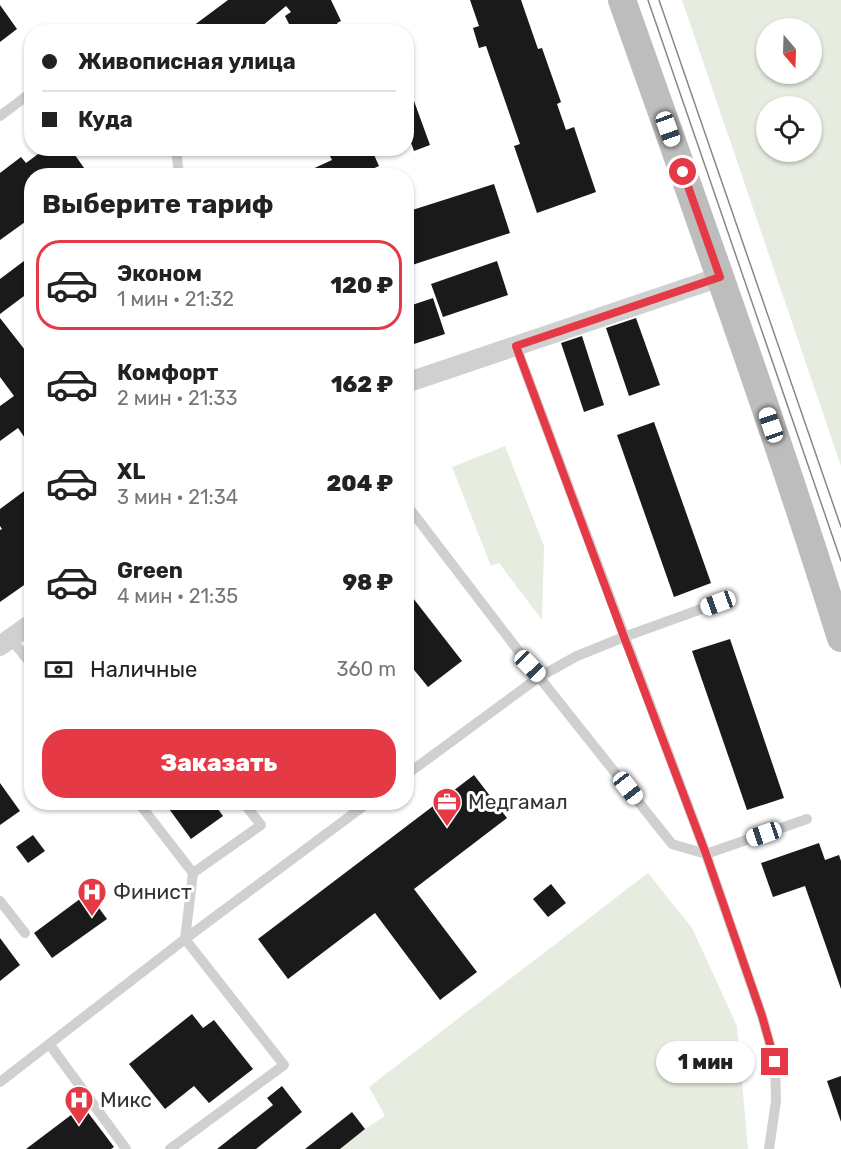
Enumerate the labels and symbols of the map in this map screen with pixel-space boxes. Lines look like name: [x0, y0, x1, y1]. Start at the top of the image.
north arrow: [756, 18, 822, 84]
car: [653, 109, 683, 149]
route start: [669, 158, 696, 185]
car: [757, 405, 785, 445]
car: [698, 588, 738, 618]
car: [511, 647, 549, 685]
car: [610, 768, 646, 808]
office icon: Медгамал: [431, 786, 463, 828]
place label: Медгамал: [468, 789, 568, 814]
car: [744, 820, 784, 848]
hospital icon: Финист: [76, 876, 108, 918]
place label: Финист: [113, 879, 192, 904]
callout: 1 мин: [655, 1041, 754, 1083]
route end: [761, 1048, 788, 1075]
hospital icon: Микс: [63, 1084, 95, 1126]
place label: Микс: [100, 1087, 152, 1112]

